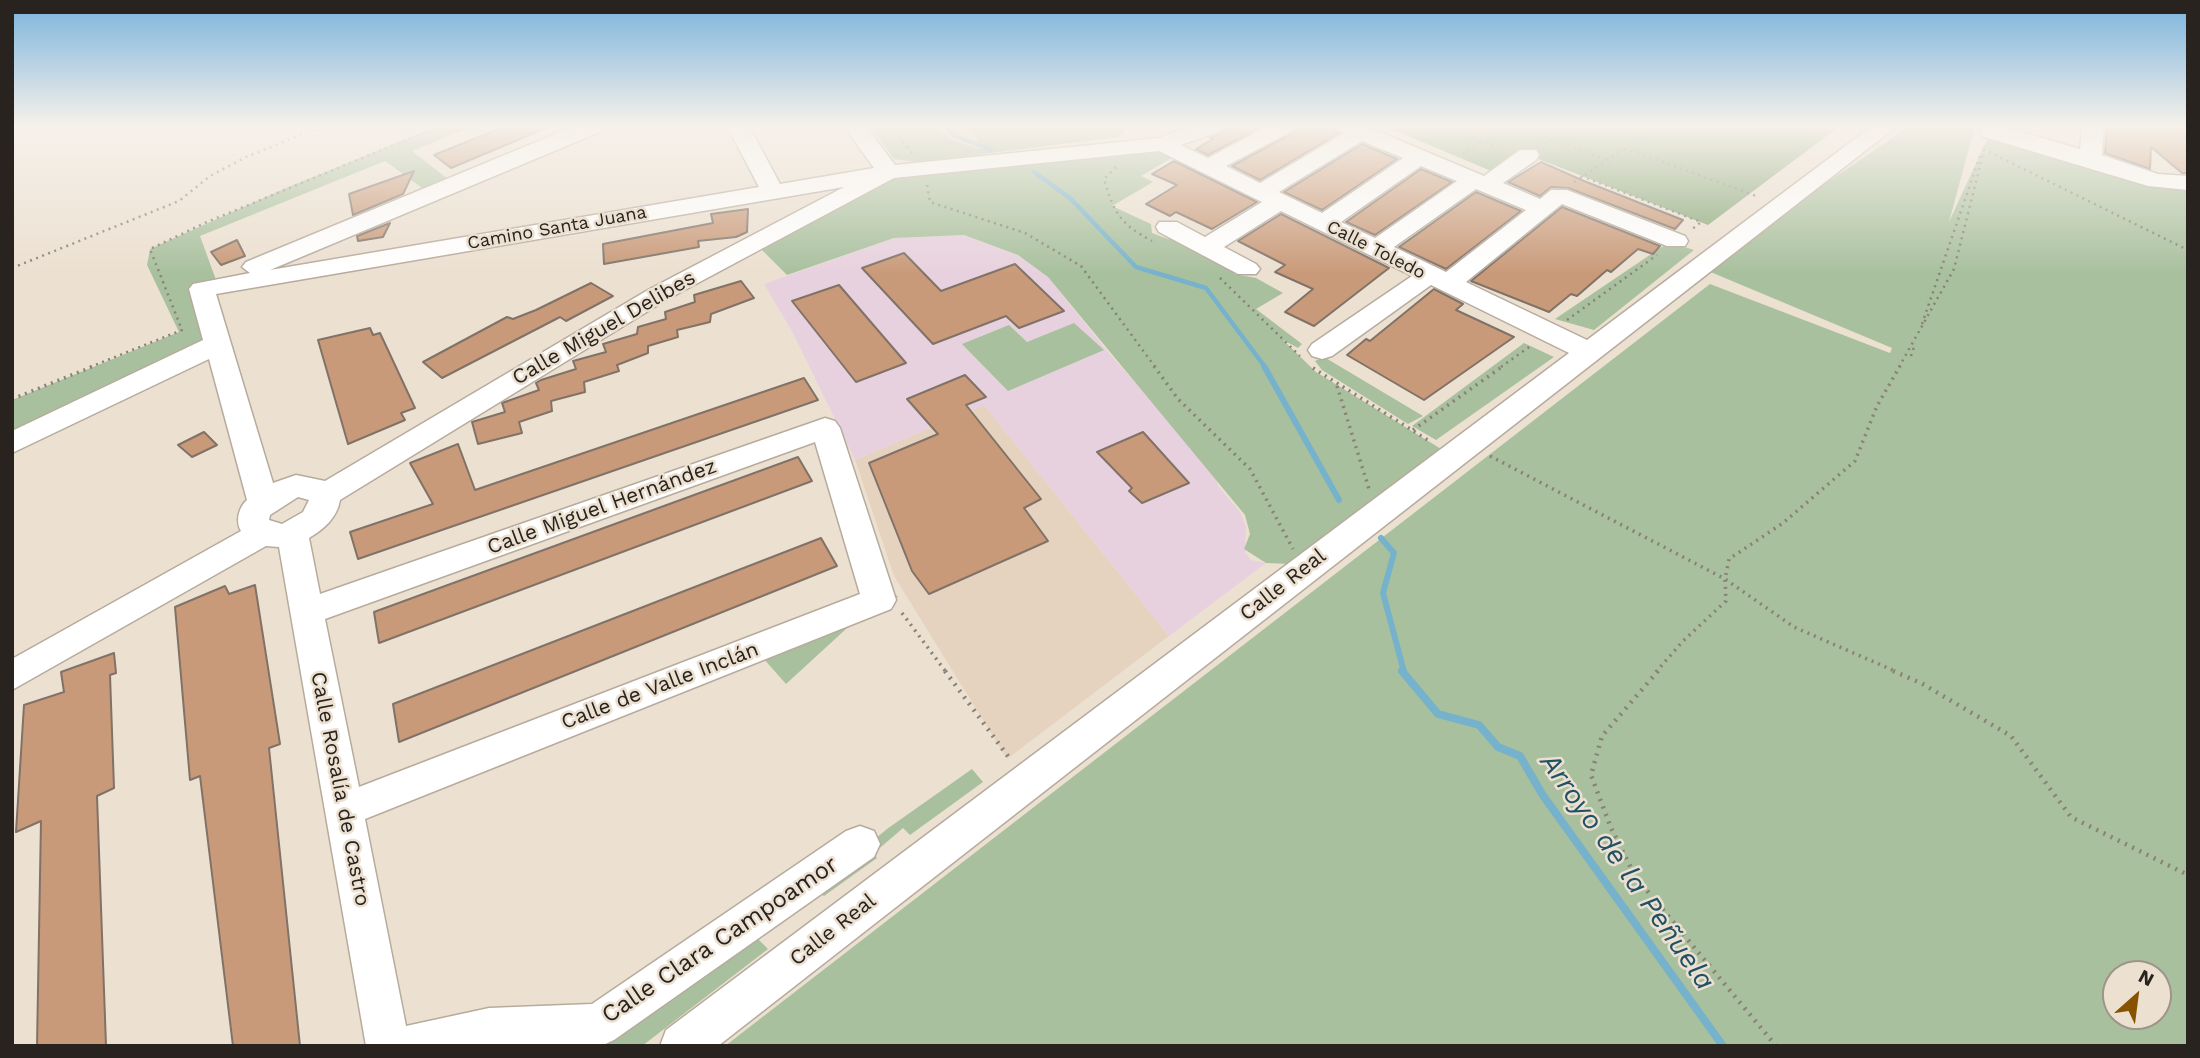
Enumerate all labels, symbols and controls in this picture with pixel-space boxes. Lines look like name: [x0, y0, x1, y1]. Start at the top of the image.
street label: Camino Santa Juana: [466, 202, 648, 254]
street label: Calle Toledo: [1323, 216, 1429, 284]
street label: Calle Miguel Delibes: [508, 265, 700, 391]
street label: Calle Miguel Hernández: [484, 454, 720, 560]
street label: Calle Real: [1235, 544, 1331, 626]
street label: Calle de Valle Inclán: [558, 637, 762, 735]
street label: Calle Rosalía de Castro: [305, 670, 375, 908]
water label: Arroyo de la Peñuela: [1533, 747, 1721, 997]
street label: Calle Clara Campoamor: [597, 850, 843, 1030]
street label: Calle Real: [785, 889, 881, 971]
north arrow: [2102, 960, 2172, 1030]
text: N: [2135, 964, 2158, 991]

